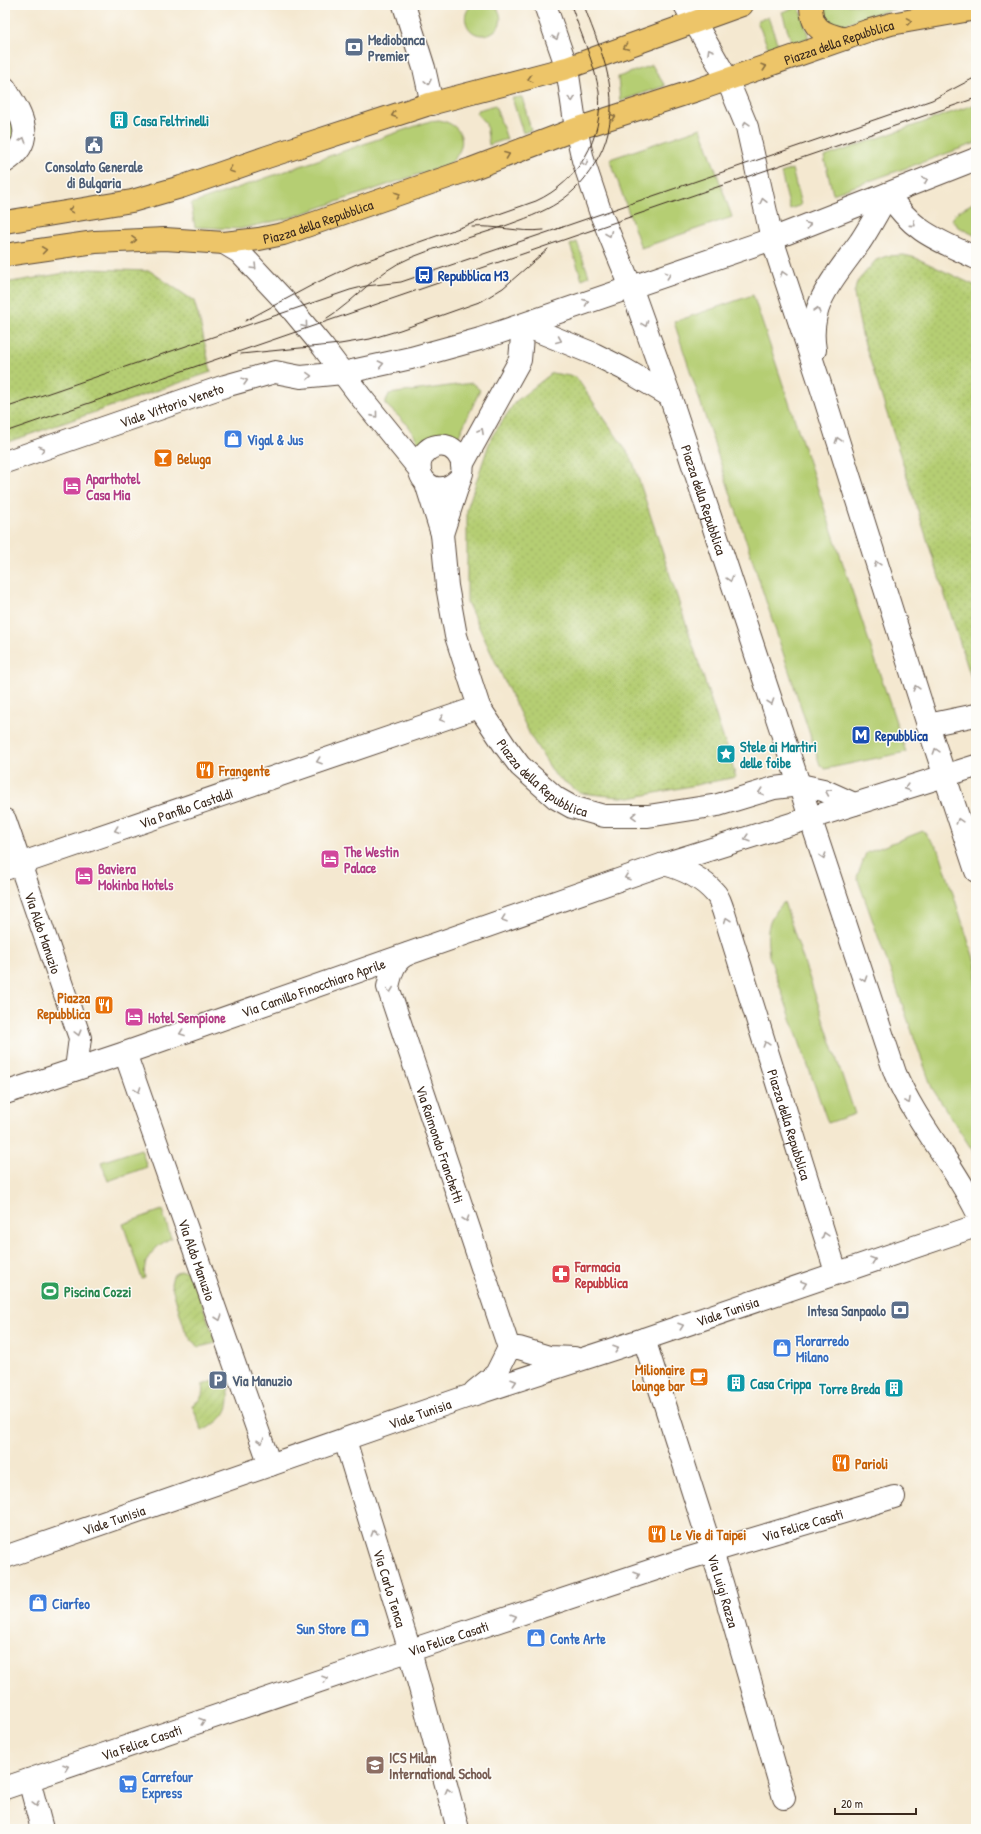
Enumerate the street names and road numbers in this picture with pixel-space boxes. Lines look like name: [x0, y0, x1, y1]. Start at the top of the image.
street label: Piazza della Repubblica: [781, 14, 896, 69]
street label: Piazza della Repubblica: [261, 194, 376, 247]
street label: Viale Vittorio Veneto: [117, 378, 226, 431]
street label: Piazza della Repubblica: [677, 442, 732, 558]
street label: Piazza della Repubblica: [493, 735, 590, 821]
street label: Via Panfilo Castaldi: [136, 782, 235, 832]
street label: Via Aldo Manuzio: [21, 889, 67, 976]
street label: Via Camillo Finocchiaro Aprile: [239, 953, 388, 1021]
street label: Piazza della Repubblica: [764, 1067, 816, 1182]
street label: Via Raimondo Franchetti: [412, 1083, 469, 1205]
street label: Via Aldo Manuzio: [175, 1216, 221, 1303]
street label: Viale Tunisia: [693, 1291, 761, 1330]
street label: Viale Tunisia: [386, 1393, 454, 1433]
street label: Viale Tunisia: [80, 1500, 148, 1539]
street label: Via Felice Casati: [760, 1503, 845, 1545]
street label: Via Carlo Tenca: [370, 1547, 412, 1630]
street label: Via Luigi Razza: [704, 1552, 744, 1630]
street label: Via Felice Casati: [405, 1616, 491, 1660]
street label: Via Felice Casati: [99, 1719, 184, 1764]

